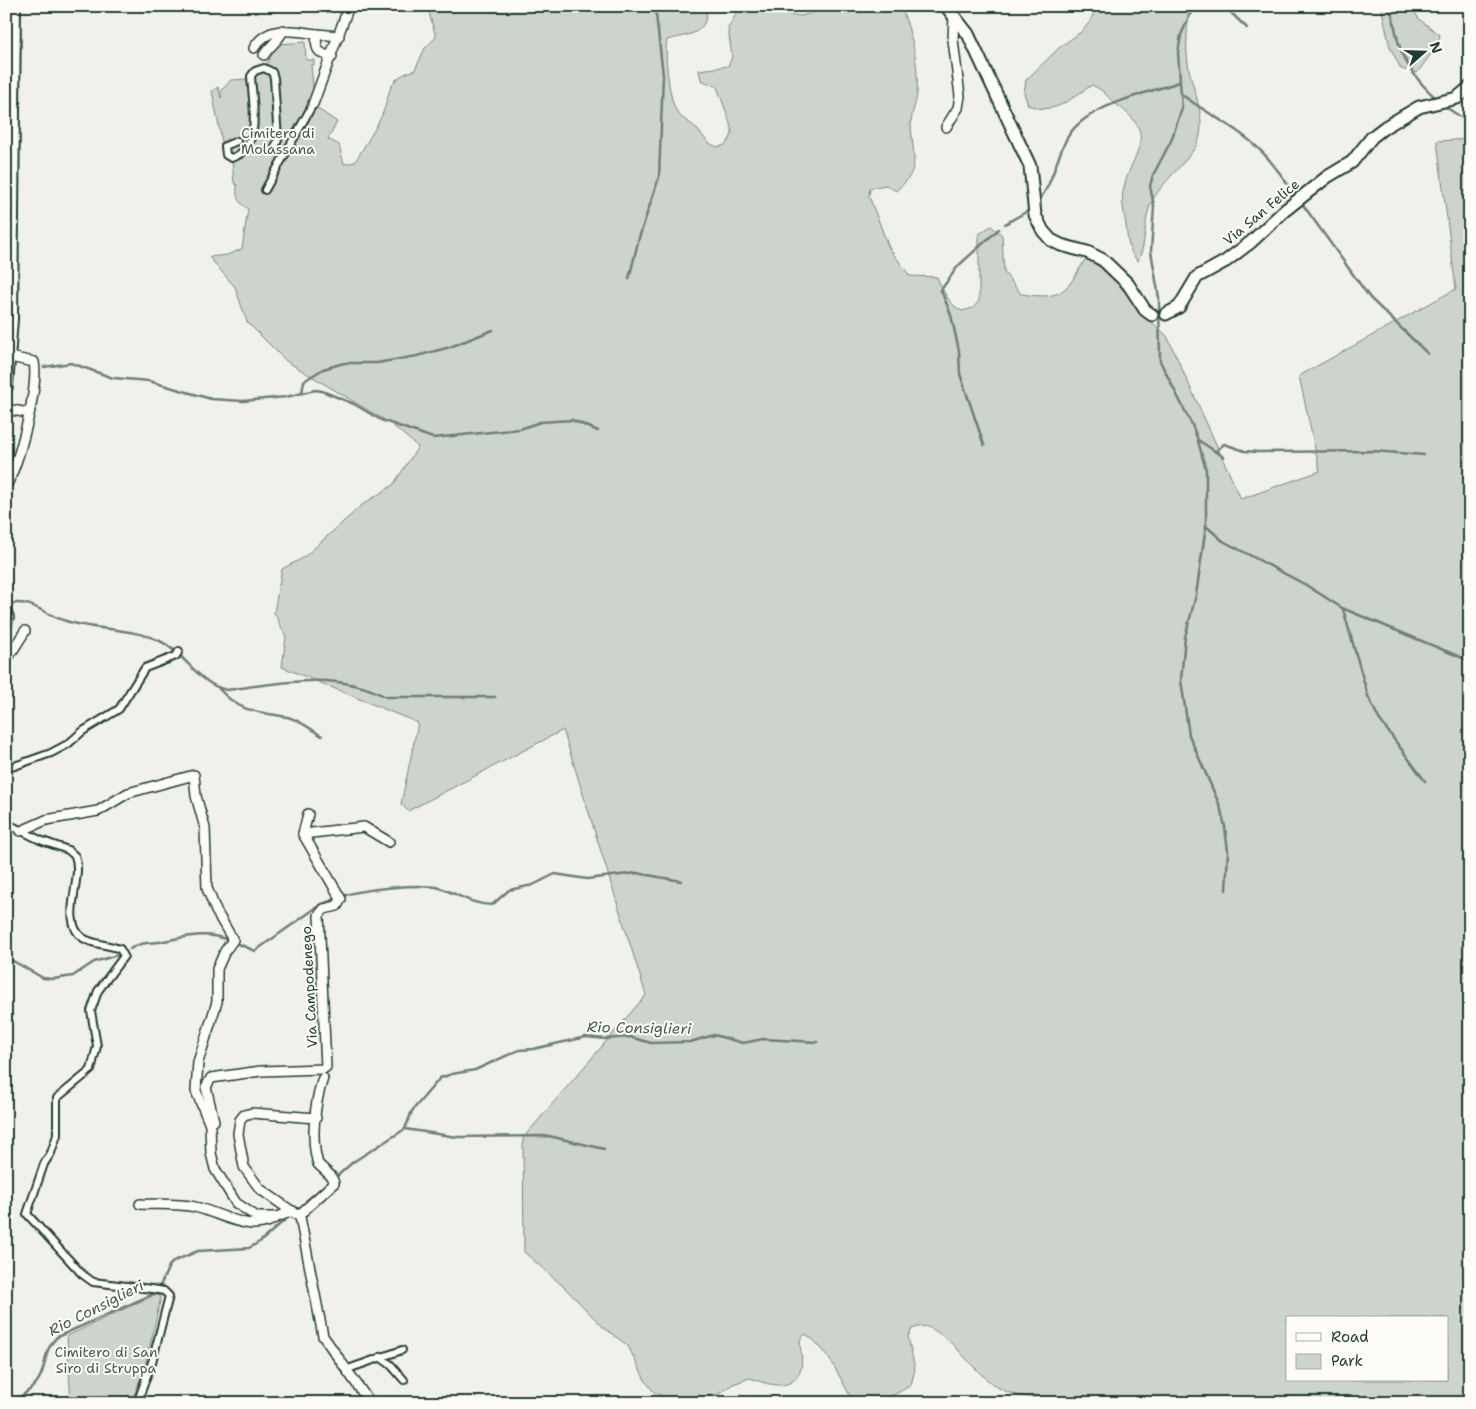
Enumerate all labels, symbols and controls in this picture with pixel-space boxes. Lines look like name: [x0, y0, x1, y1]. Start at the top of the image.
north arrow: [1398, 28, 1448, 78]
text: N: [1426, 39, 1447, 56]
park label: Cimitero di Molassana: [241, 124, 315, 158]
street label: Via San Felice: [1219, 175, 1303, 249]
street label: Via Campodenego: [297, 926, 321, 1048]
water label: Rio Consiglieri: [587, 1017, 692, 1039]
water label: Rio Consiglieri: [45, 1275, 148, 1341]
legend: [1286, 1316, 1448, 1382]
text: Road: [1331, 1327, 1369, 1347]
park label: Cimitero di San Siro di Struppa: [55, 1343, 158, 1377]
text: Park: [1331, 1351, 1363, 1371]

